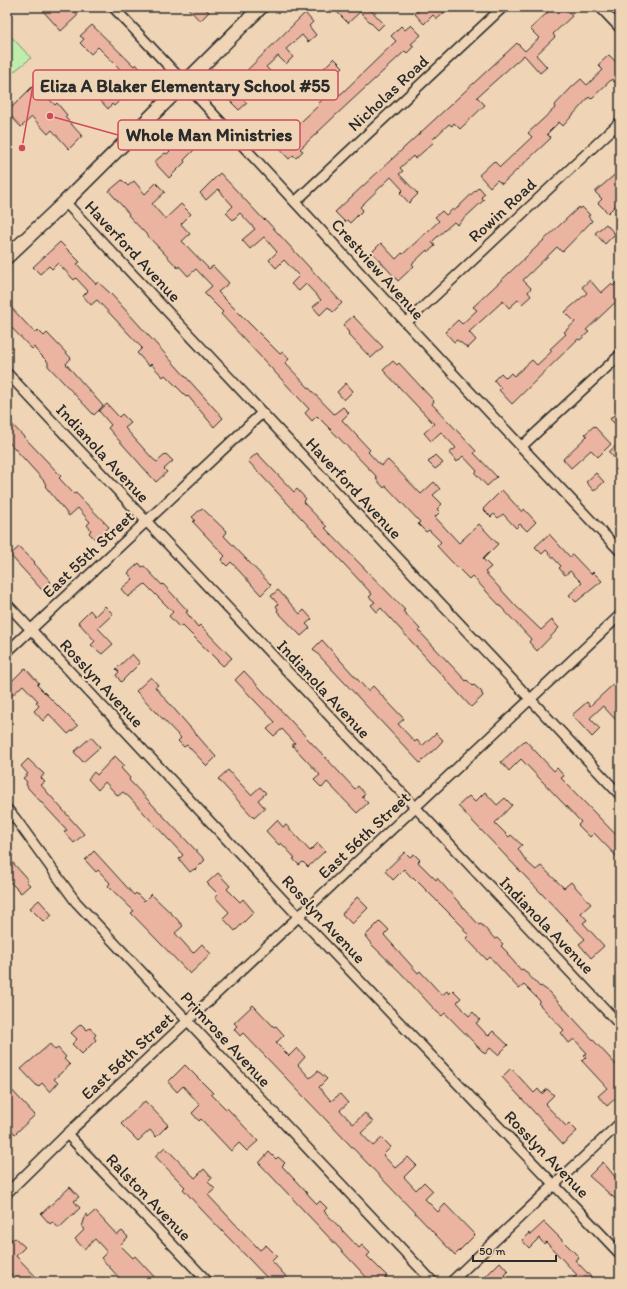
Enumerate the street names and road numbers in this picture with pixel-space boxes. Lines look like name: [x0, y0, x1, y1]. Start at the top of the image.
street label: Nicholas Road: [344, 51, 432, 135]
street label: Rowin Road: [464, 173, 540, 246]
street label: Haverford Avenue: [81, 196, 185, 306]
street label: Crestview Avenue: [327, 214, 429, 324]
street label: Indianola Avenue: [52, 400, 154, 506]
street label: Haverford Avenue: [302, 433, 406, 543]
street label: East 55th Street: [38, 506, 138, 602]
street label: Rosslyn Avenue: [56, 635, 148, 731]
street label: Indianola Avenue: [273, 636, 375, 742]
street label: East 56th Street: [314, 787, 414, 883]
street label: Rosslyn Avenue: [278, 871, 370, 967]
street label: Indianola Avenue: [496, 872, 598, 978]
street label: Primrose Avenue: [177, 987, 275, 1091]
street label: East 56th Street: [77, 1008, 177, 1104]
street label: Rosslyn Avenue: [500, 1106, 594, 1202]
street label: Ralston Avenue: [102, 1149, 196, 1245]

